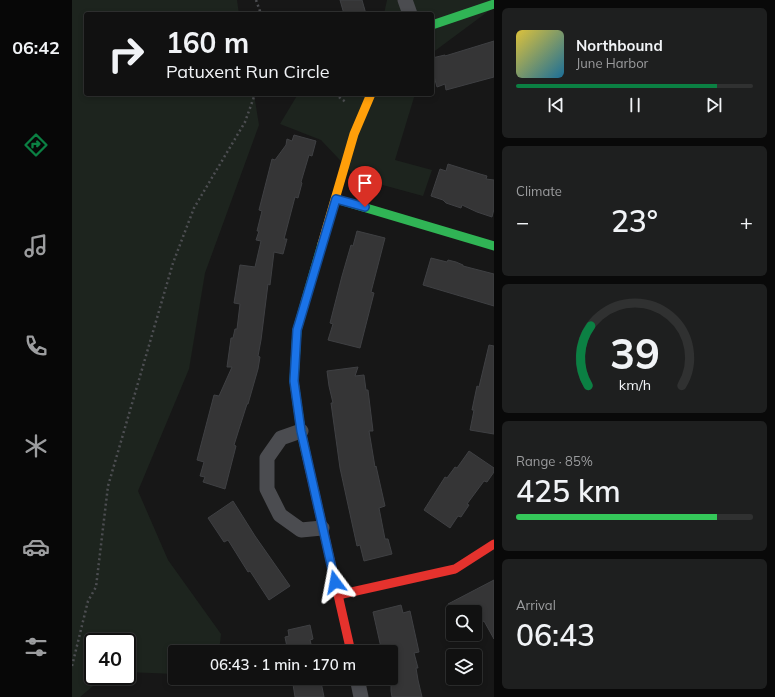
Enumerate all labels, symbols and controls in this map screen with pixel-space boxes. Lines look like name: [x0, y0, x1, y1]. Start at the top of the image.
text: 160 m: [166, 25, 249, 60]
icon: right: [100, 28, 152, 80]
text: 06:42: [12, 36, 60, 59]
text: Northbound: [576, 36, 663, 55]
text: June Harbor: [576, 55, 648, 71]
text: Patuxent Run Circle: [166, 60, 330, 83]
icon: previous: [545, 94, 567, 116]
icon: pause: [624, 94, 646, 116]
icon: next: [703, 94, 725, 116]
icon: directions: [22, 131, 50, 159]
pin: [348, 166, 382, 207]
icon: arrive: [354, 172, 376, 194]
text: Climate: [516, 183, 562, 199]
text: 23°: [611, 202, 658, 240]
text: −: [516, 208, 529, 236]
text: +: [740, 208, 753, 236]
icon: music: [22, 232, 50, 260]
text: 39: [610, 327, 659, 379]
icon: phone: [22, 332, 50, 360]
text: km/h: [618, 376, 651, 394]
icon: climate: [22, 432, 50, 460]
text: Range · 85%: [516, 453, 593, 469]
text: 425 km: [516, 472, 621, 510]
icon: car: [22, 533, 50, 561]
position arrow: [314, 561, 356, 603]
text: Arrival: [516, 597, 556, 613]
map controls: [446, 605, 482, 685]
button: search: [446, 605, 482, 641]
text: 06:43: [516, 616, 595, 654]
icon: filters: [22, 633, 50, 661]
speed limit sign: 40: [84, 633, 136, 685]
button: layers: [446, 649, 482, 685]
text: 06:43 · 1 min · 170 m: [210, 655, 356, 674]

